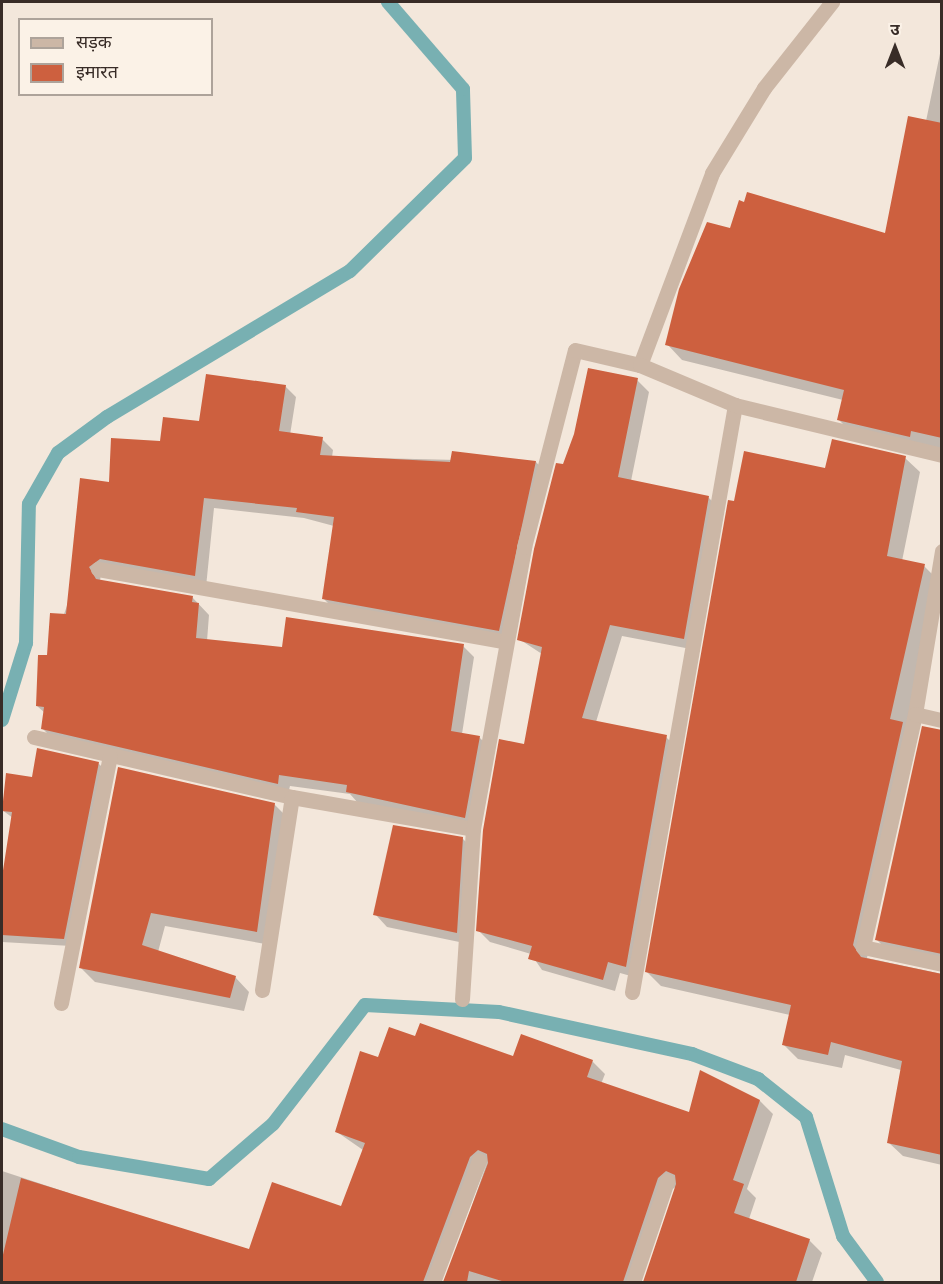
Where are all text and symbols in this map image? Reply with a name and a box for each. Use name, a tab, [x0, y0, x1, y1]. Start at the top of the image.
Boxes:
legend	[18, 18, 213, 96]
north arrow	[865, 18, 925, 78]
text: उ	[890, 20, 900, 39]
text: सड़क	[76, 31, 112, 53]
text: इमारत	[76, 61, 118, 83]

